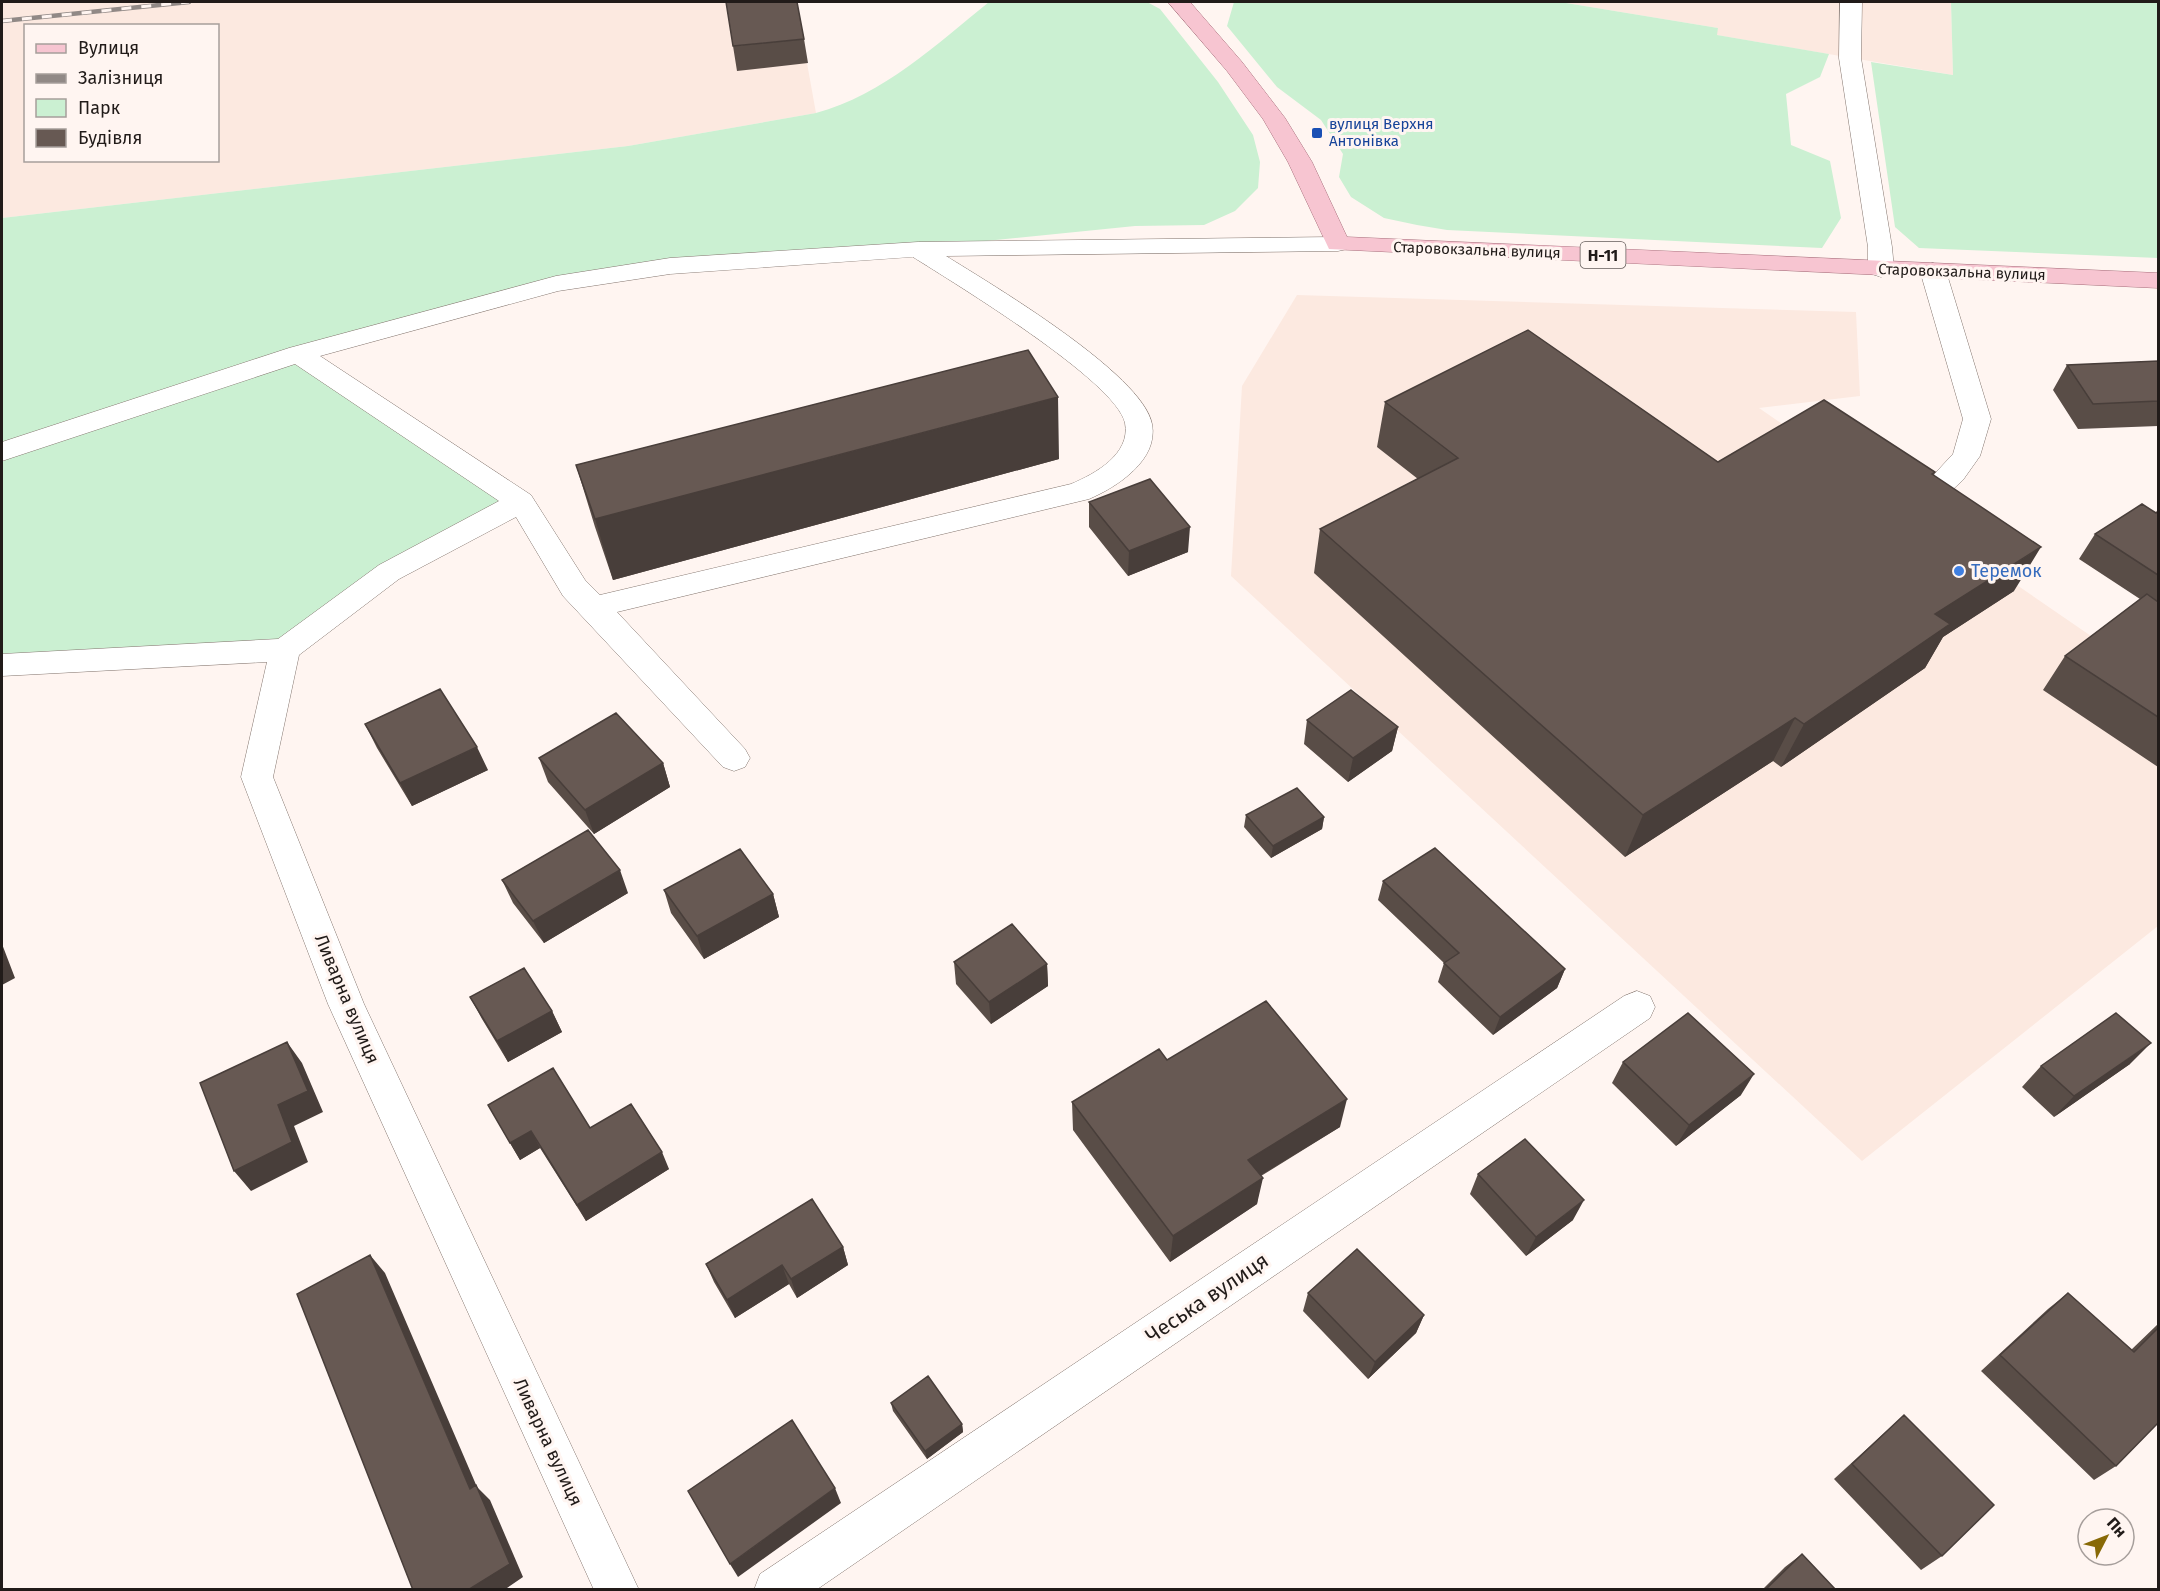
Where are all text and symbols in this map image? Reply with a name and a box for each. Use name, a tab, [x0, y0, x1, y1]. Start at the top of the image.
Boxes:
legend	[24, 24, 219, 162]
text: Вулиця	[78, 37, 139, 59]
text: Залізниця	[78, 67, 164, 89]
text: Парк	[78, 97, 121, 119]
place label: вулиця Верхня Антонівка	[1329, 115, 1434, 150]
marker: вулиця Верхня Антонівка	[1310, 126, 1324, 140]
text: Будівля	[78, 127, 142, 149]
street label: Старовокзальна вулиця	[1393, 238, 1561, 262]
road number: Н-11	[1580, 242, 1626, 268]
street label: Старовокзальна вулиця	[1878, 260, 2046, 284]
place label: Теремок	[1971, 560, 2042, 582]
marker: Теремок	[1952, 564, 1966, 578]
street label: Ливарна вулиця	[310, 931, 384, 1067]
street label: Чеська вулиця	[1140, 1247, 1274, 1349]
street label: Ливарна вулиця	[509, 1375, 587, 1509]
north arrow	[2076, 1507, 2136, 1567]
text: Пн	[2103, 1514, 2131, 1541]

